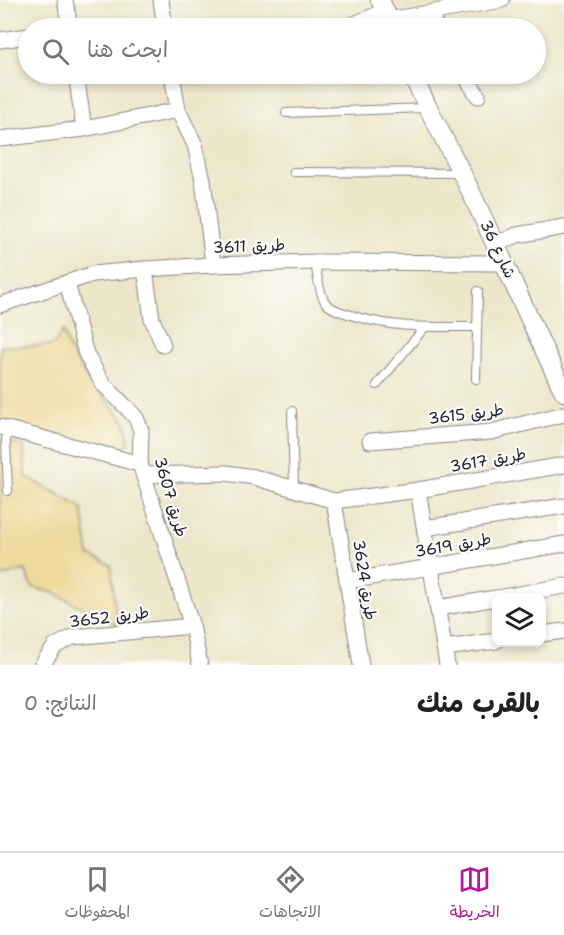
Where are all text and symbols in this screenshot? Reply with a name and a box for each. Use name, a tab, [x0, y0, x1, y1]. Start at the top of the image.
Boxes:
search box	[18, 18, 546, 84]
icon: search	[39, 35, 72, 68]
text: ابحث هنا	[87, 35, 168, 64]
street label: شارع 36	[474, 216, 521, 282]
street label: طريق 3611	[212, 234, 286, 258]
street label: طريق 3615	[427, 399, 505, 429]
street label: طريق 3617	[448, 443, 528, 477]
street label: طريق 3607	[150, 455, 192, 539]
street label: طريق 3619	[413, 528, 493, 562]
street label: طريق 3624	[348, 538, 382, 622]
map controls	[492, 593, 546, 647]
button: layers	[492, 593, 546, 647]
street label: طريق 3652	[68, 602, 150, 632]
text: بالقرب منك	[417, 685, 540, 720]
text: النتائج: 0	[24, 690, 97, 716]
tab: المحفوظات	[64, 863, 130, 926]
tab: الاتجاهات	[259, 863, 321, 926]
tab: الخريطة	[450, 863, 500, 926]

